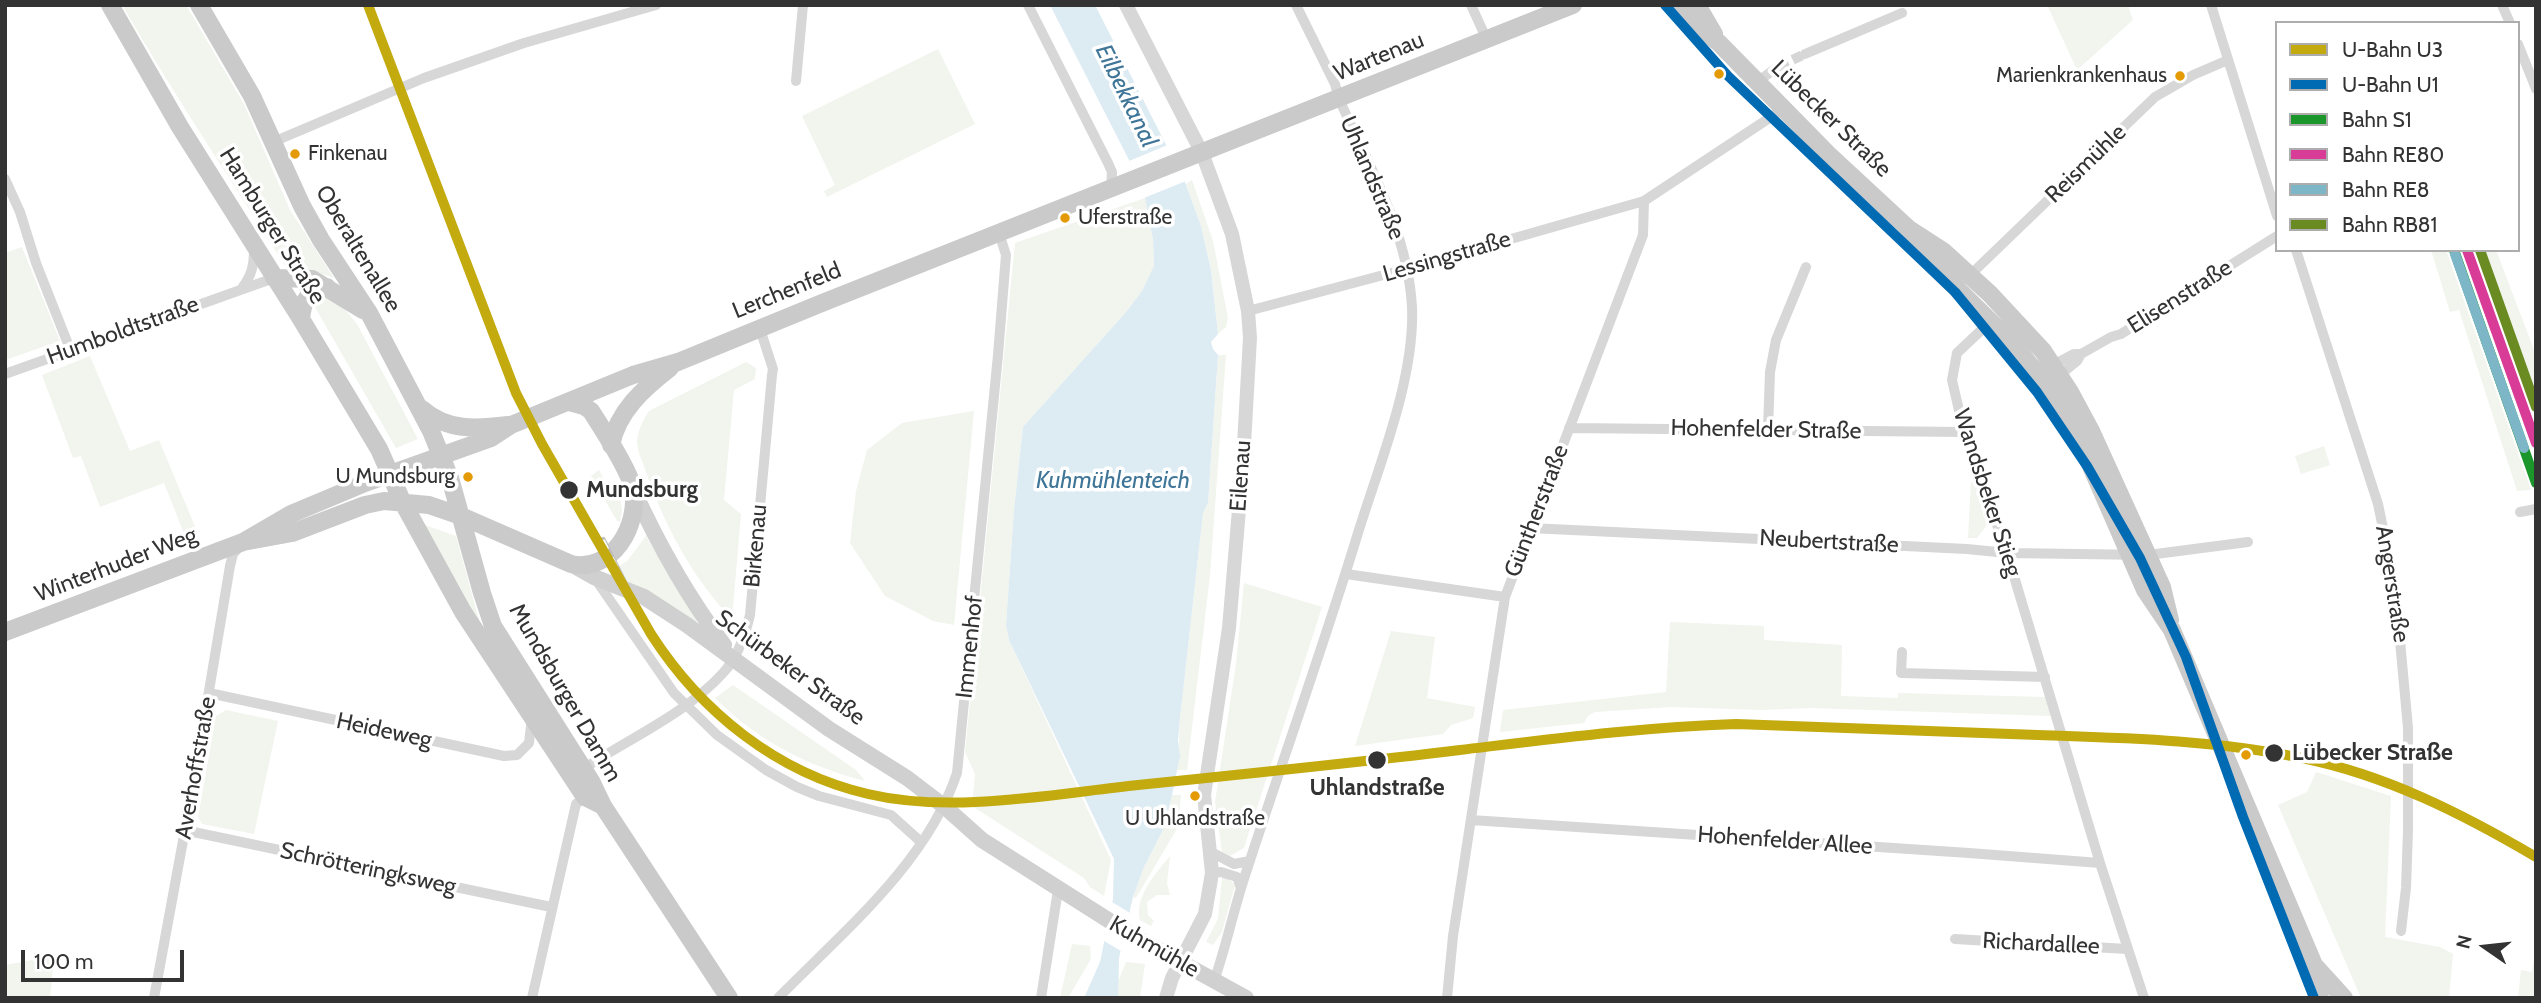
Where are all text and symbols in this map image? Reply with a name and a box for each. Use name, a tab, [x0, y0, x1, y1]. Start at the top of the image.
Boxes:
legend	[2275, 21, 2520, 252]
street label: Wartenau	[1330, 26, 1428, 88]
text: U-Bahn U3	[2342, 37, 2443, 62]
water label: Eilbekkanal	[1089, 40, 1163, 152]
street label: Lübecker Straße	[1765, 55, 1897, 183]
place label: Marienkrankenhaus	[1996, 63, 2167, 89]
unlabelled marker	[1712, 67, 1726, 81]
marker: Marienkrankenhaus	[2173, 69, 2187, 83]
text: U-Bahn U1	[2342, 72, 2439, 97]
text: Bahn S1	[2342, 107, 2412, 132]
street label: Uhlandstraße	[1334, 112, 1410, 244]
street label: Reismühle	[2040, 119, 2132, 209]
place label: Finkenau	[308, 141, 388, 167]
text: Bahn RE80	[2342, 142, 2444, 167]
street label: Hamburger Straße	[213, 143, 331, 309]
marker: Finkenau	[288, 147, 302, 161]
text: Bahn RE8	[2342, 177, 2430, 202]
street label: Oberaltenallee	[309, 181, 407, 317]
place label: Uferstraße	[1078, 205, 1172, 231]
marker: Uferstraße	[1058, 211, 1072, 225]
text: Bahn RB81	[2342, 212, 2437, 237]
street label: Lessingstraße	[1380, 226, 1514, 288]
street label: Elisenstraße	[2123, 254, 2237, 340]
street label: Lerchenfeld	[729, 257, 845, 325]
street label: Humboldtstraße	[43, 291, 203, 371]
street label: Wandsbeker Stieg	[1947, 406, 2027, 580]
street label: Hohenfelder Straße	[1670, 415, 1862, 445]
street label: Eilenau	[1225, 440, 1257, 512]
street label: Güntherstraße	[1499, 441, 1575, 581]
place label: U Mundsburg	[336, 464, 455, 490]
water label: Kuhmühlenteich	[1036, 467, 1190, 495]
marker: U Mundsburg	[461, 470, 475, 484]
place label: Mundsburg	[586, 476, 698, 504]
marker: Mundsburg	[558, 479, 580, 501]
street label: Birkenau	[739, 503, 773, 589]
street label: Winterhuder Weg	[31, 521, 201, 609]
street label: Angerstraße	[2369, 524, 2415, 644]
street label: Neubertstraße	[1759, 525, 1899, 559]
street label: Immenhof	[951, 594, 989, 700]
street label: Mundsburger Damm	[503, 599, 627, 787]
street label: Schürbeker Straße	[710, 604, 870, 732]
street label: Averhoffstraße	[170, 695, 222, 841]
street label: Heideweg	[334, 707, 434, 755]
place label: Lübecker Straße	[2292, 739, 2453, 767]
marker: Lübecker Straße	[2263, 742, 2285, 764]
unlabelled marker	[2239, 748, 2253, 762]
marker: Uhlandstraße	[1366, 749, 1388, 771]
place label: Uhlandstraße	[1310, 774, 1444, 802]
marker: U Uhlandstraße	[1188, 789, 1202, 803]
place label: U Uhlandstraße	[1125, 806, 1265, 832]
street label: Hohenfelder Allee	[1697, 821, 1873, 861]
street label: Schrötteringksweg	[278, 837, 458, 901]
street label: Kuhmühle	[1104, 910, 1204, 984]
north arrow	[2450, 912, 2520, 982]
street label: Richardallee	[1982, 927, 2100, 961]
text: N	[2451, 932, 2477, 951]
scale bar	[24, 936, 187, 980]
text: 100 m	[34, 949, 93, 974]

